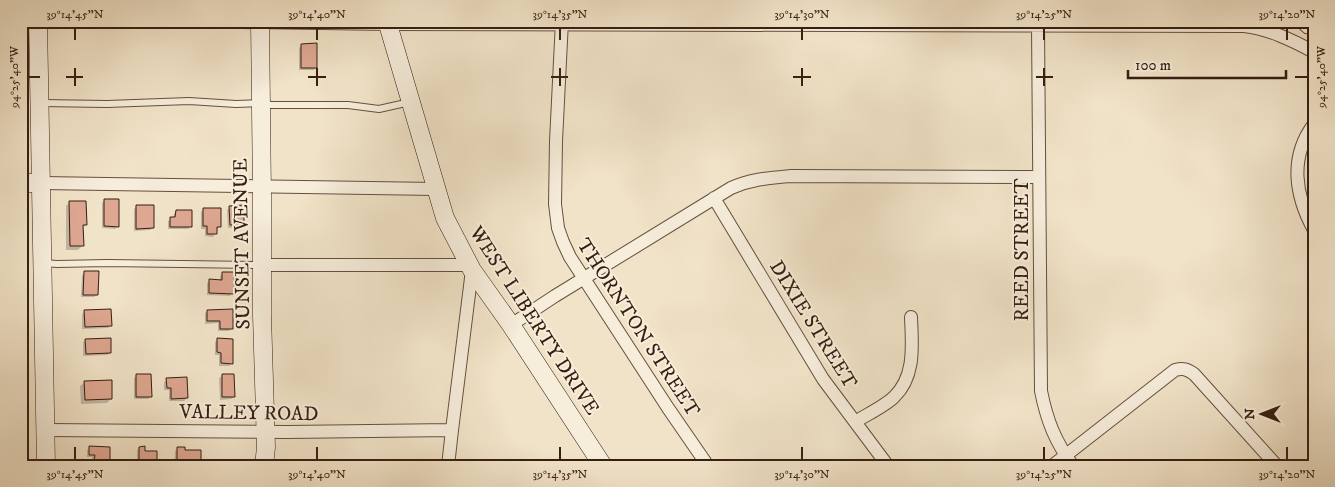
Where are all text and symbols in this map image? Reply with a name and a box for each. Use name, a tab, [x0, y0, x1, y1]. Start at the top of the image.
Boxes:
text: 39°14'45"N	[46, 7, 104, 22]
text: 39°14'40"N	[288, 7, 346, 22]
text: 39°14'35"N	[533, 7, 588, 22]
text: 39°14'30"N	[774, 7, 830, 22]
text: 39°14'25"N	[1016, 7, 1072, 22]
text: 39°14'20"N	[1259, 7, 1316, 22]
text: 94°25'40"W	[7, 45, 22, 109]
text: 94°25'40"W	[1314, 45, 1329, 109]
scale bar	[1128, 48, 1285, 80]
text: 100 m	[1135, 56, 1171, 75]
street label: SUNSET AVENUE	[229, 158, 256, 330]
street label: REED STREET	[1010, 178, 1035, 322]
street label: WEST LIBERTY DRIVE	[463, 221, 604, 420]
street label: THORNTON STREET	[571, 234, 705, 422]
street label: DIXIE STREET	[763, 256, 862, 394]
north arrow	[1238, 390, 1288, 440]
street label: VALLEY ROAD	[178, 400, 319, 427]
text: N	[1241, 408, 1259, 420]
text: 39°14'45"N	[46, 467, 104, 482]
text: 39°14'40"N	[288, 467, 346, 482]
text: 39°14'35"N	[533, 467, 588, 482]
text: 39°14'30"N	[774, 467, 830, 482]
text: 39°14'25"N	[1016, 467, 1072, 482]
text: 39°14'20"N	[1259, 467, 1316, 482]

